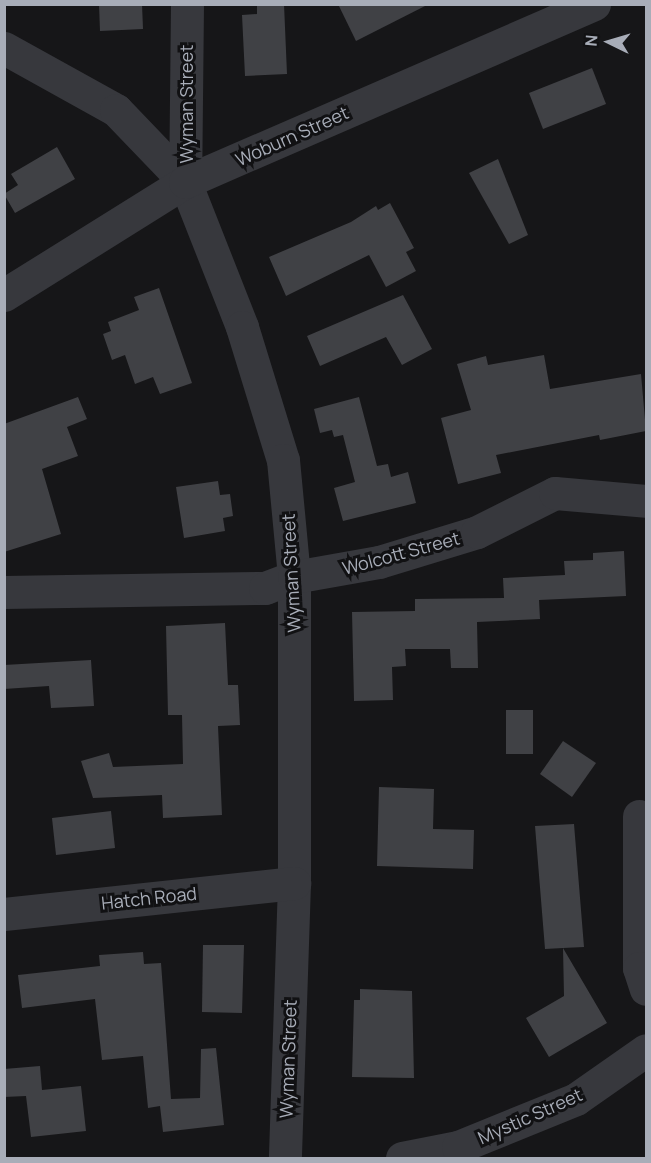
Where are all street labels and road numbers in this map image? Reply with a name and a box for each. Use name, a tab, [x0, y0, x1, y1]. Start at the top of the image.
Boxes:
street label: Wyman Street	[175, 45, 197, 163]
street label: Woburn Street	[232, 101, 352, 171]
street label: Wyman Street	[277, 513, 305, 633]
street label: Wolcott Street	[340, 527, 462, 579]
street label: Hatch Road	[100, 882, 198, 914]
street label: Wyman Street	[275, 999, 301, 1119]
street label: Mystic Street	[474, 1083, 586, 1149]

